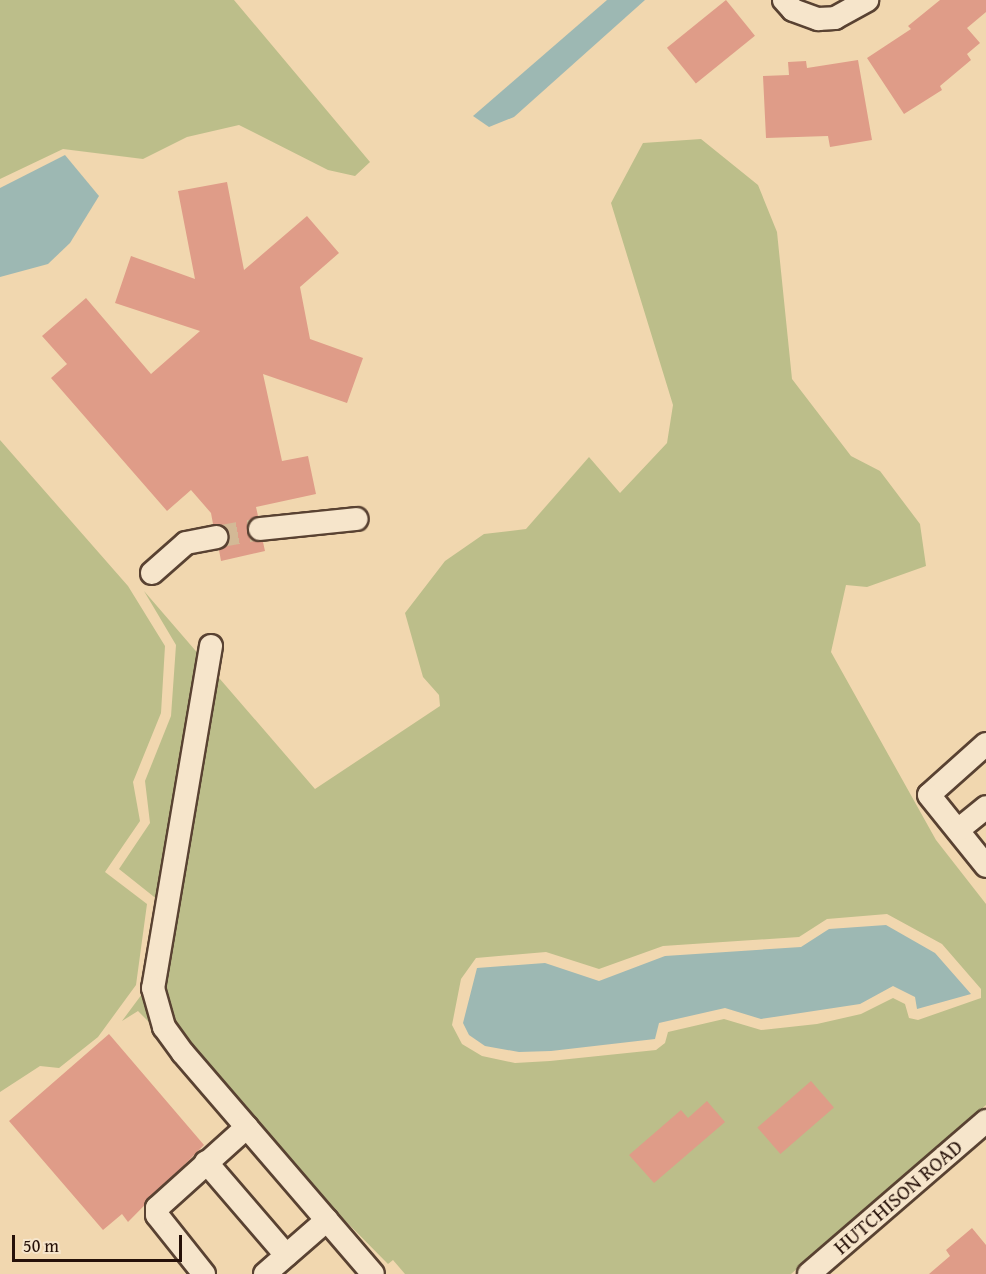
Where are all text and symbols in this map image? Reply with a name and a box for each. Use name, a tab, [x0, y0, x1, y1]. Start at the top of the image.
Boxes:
street label: HUTCHISON ROAD	[828, 1134, 968, 1260]
scale bar	[15, 1223, 184, 1261]
text: 50 m	[23, 1232, 59, 1259]

